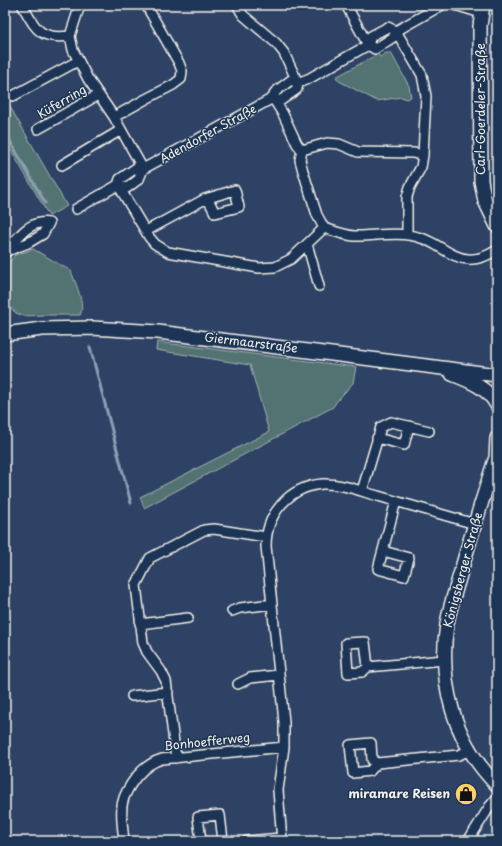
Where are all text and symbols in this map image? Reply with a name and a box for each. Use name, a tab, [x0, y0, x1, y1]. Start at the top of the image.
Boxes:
street label: Carl-Goerdeler-Straße	[471, 43, 489, 175]
street label: Küferring	[34, 80, 89, 122]
street label: Adendorfer Straße	[156, 99, 259, 167]
street label: Giermaarstraße	[203, 327, 299, 357]
street label: Königsberger Straße	[438, 510, 486, 629]
street label: Bonhoefferweg	[163, 728, 251, 754]
shop icon: miramare Reisen	[453, 781, 479, 807]
place label: miramare Reisen	[349, 784, 450, 802]

